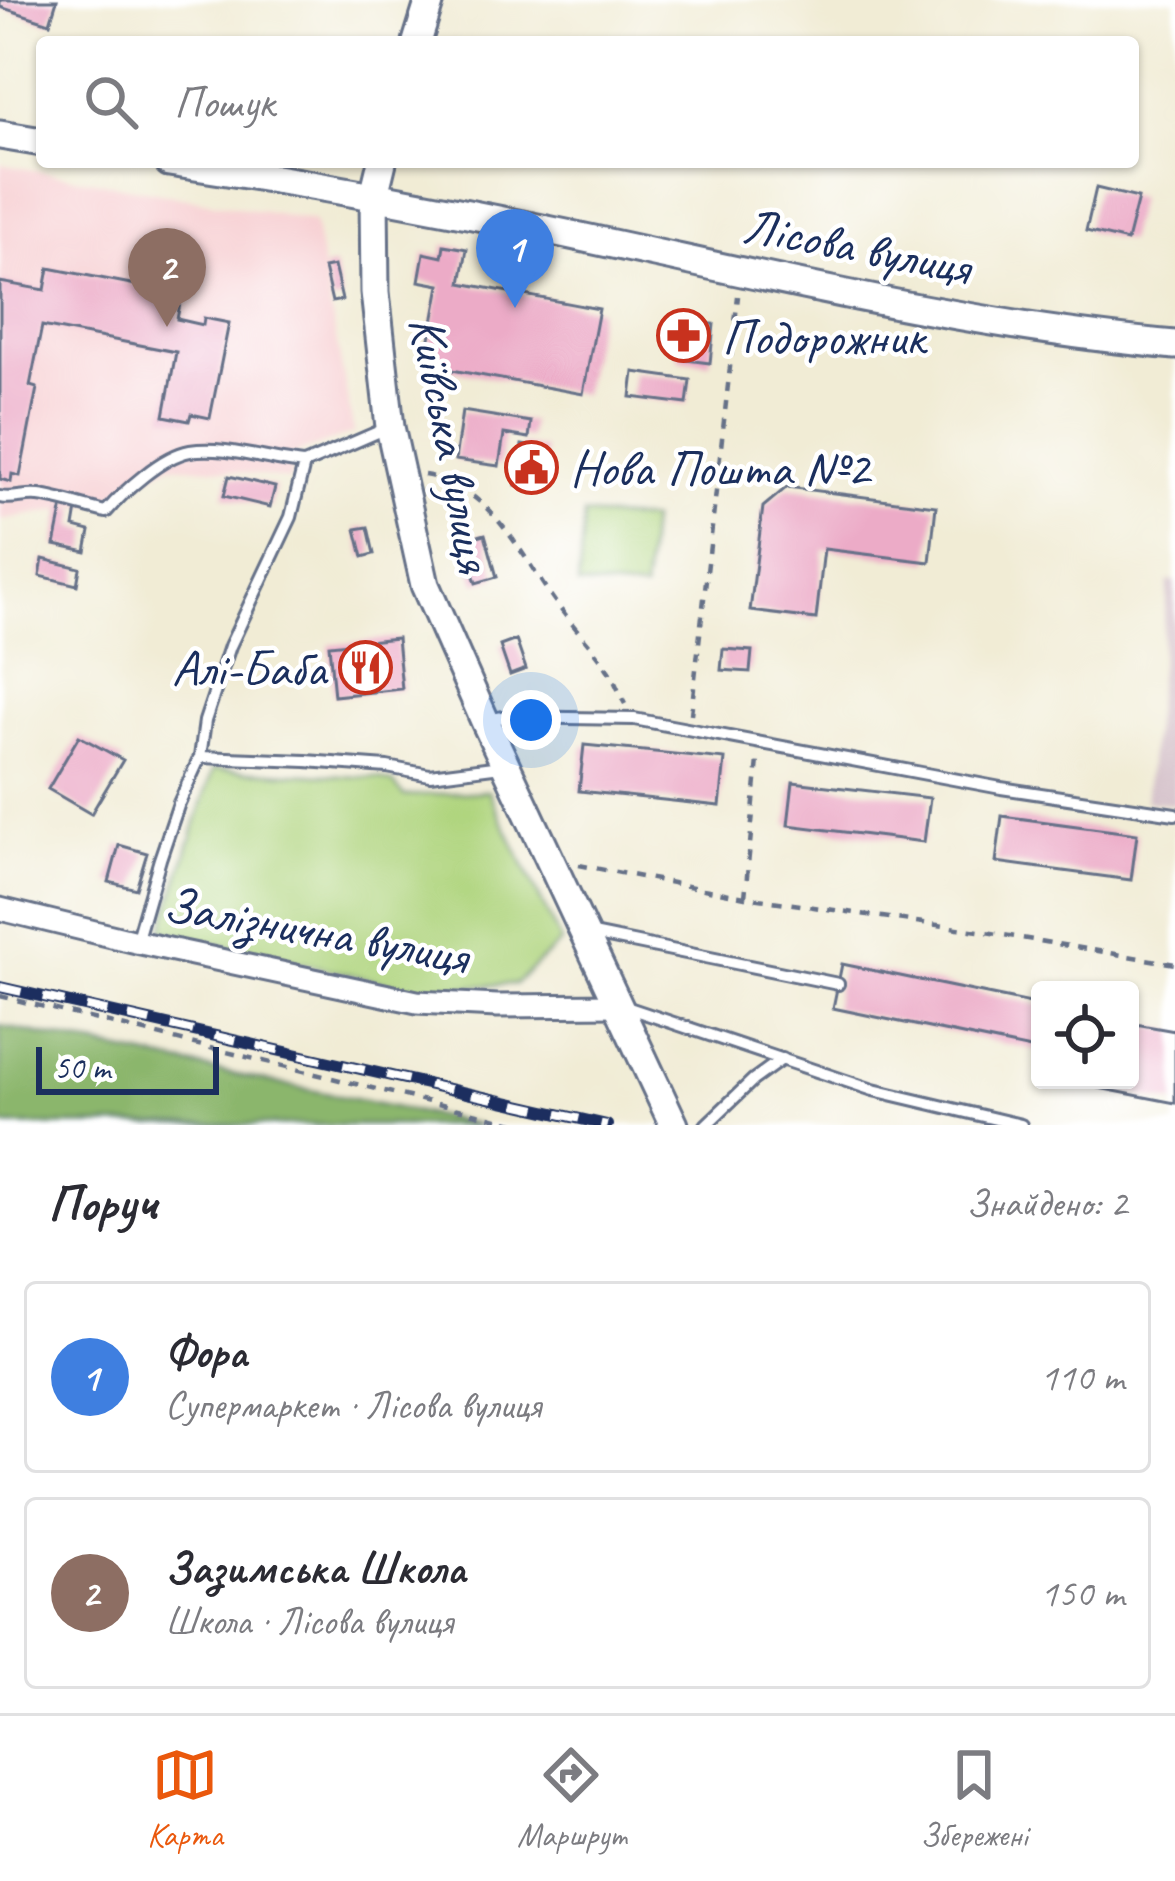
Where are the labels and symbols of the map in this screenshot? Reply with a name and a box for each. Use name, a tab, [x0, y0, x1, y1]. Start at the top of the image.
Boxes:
street label: Лісова вулиця	[738, 193, 978, 300]
pin: 1	[476, 209, 554, 308]
pin: 2	[128, 228, 206, 327]
place label: Подорожник	[722, 305, 928, 369]
pharmacy icon: Подорожник	[655, 308, 711, 364]
street label: Київська вулиця	[395, 311, 507, 579]
place label: Нова Пошта №2	[570, 436, 873, 500]
public building icon: Нова Пошта №2	[503, 439, 559, 495]
place label: Алі-Баба	[172, 636, 330, 700]
restaurant icon: Алі-Баба	[337, 639, 393, 695]
your location	[501, 690, 561, 750]
street label: Залізнична вулиця	[159, 872, 476, 989]
scale bar	[36, 1041, 219, 1094]

